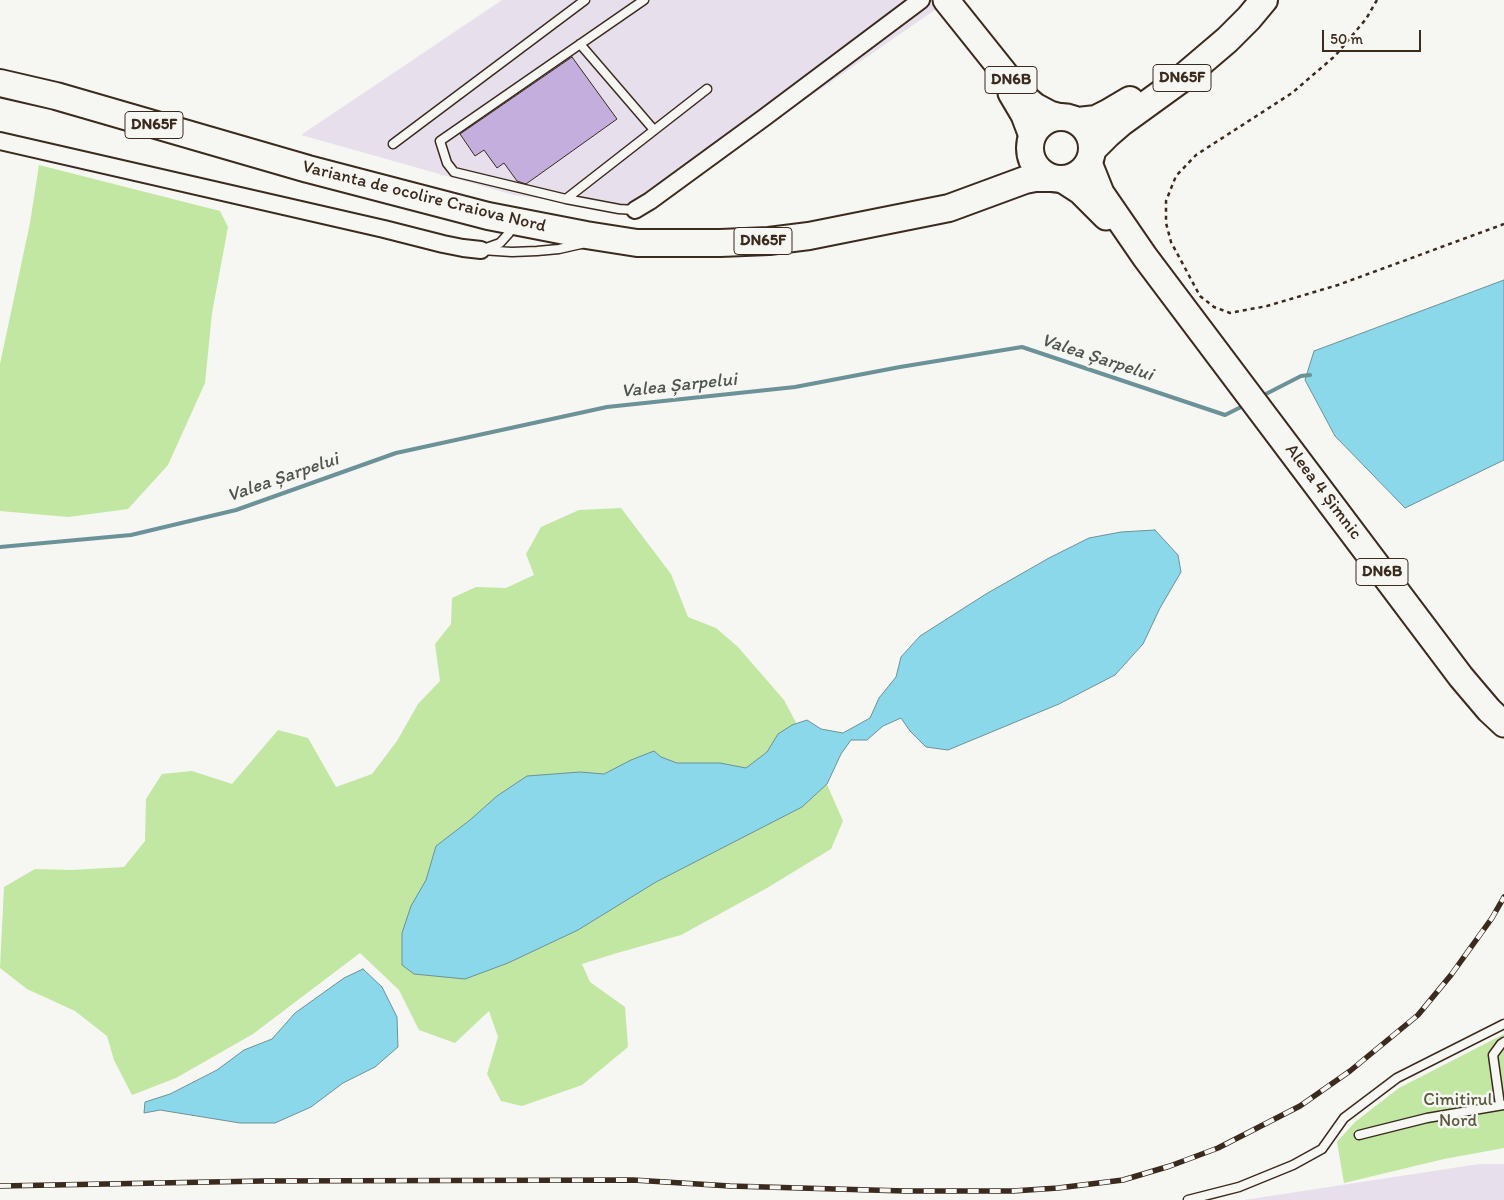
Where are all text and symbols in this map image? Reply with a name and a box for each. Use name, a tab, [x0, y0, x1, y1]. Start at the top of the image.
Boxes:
scale bar	[1324, 20, 1423, 52]
text: 50 m	[1330, 30, 1363, 48]
road number: DN65F	[1153, 64, 1211, 92]
road number: DN6B	[985, 66, 1037, 94]
road number: DN65F	[125, 112, 183, 138]
street label: Varianta de ocolire Craiova Nord	[300, 156, 548, 238]
road number: DN65F	[734, 228, 792, 255]
water label: Valea Șarpelui	[1038, 329, 1156, 387]
water label: Valea Șarpelui	[620, 369, 738, 403]
street label: Aleea 4 Șimnic	[1280, 440, 1366, 544]
water label: Valea Șarpelui	[224, 448, 342, 508]
road number: DN6B	[1356, 558, 1408, 586]
park label: Cimitirul Nord	[1423, 1089, 1493, 1132]

